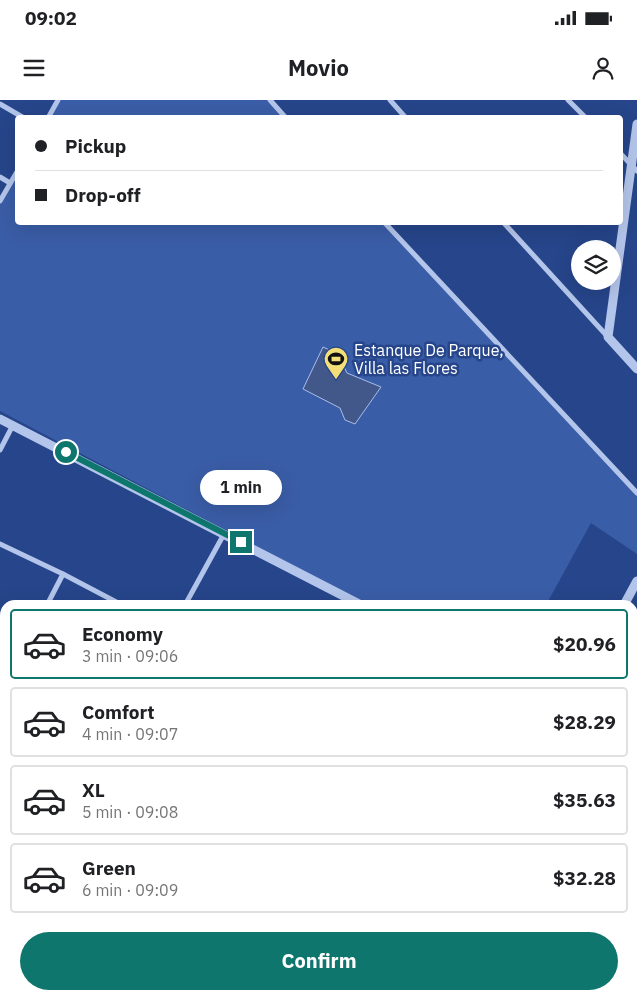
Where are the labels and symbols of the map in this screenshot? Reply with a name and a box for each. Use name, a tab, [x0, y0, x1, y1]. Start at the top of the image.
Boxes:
place label: Estanque De Parque, Villa las Flores	[354, 340, 504, 378]
sports icon: Estanque De Parque, Villa las Flores	[323, 346, 349, 380]
route start	[55, 441, 77, 463]
callout: 1 min	[200, 470, 282, 504]
route end	[230, 531, 252, 553]

